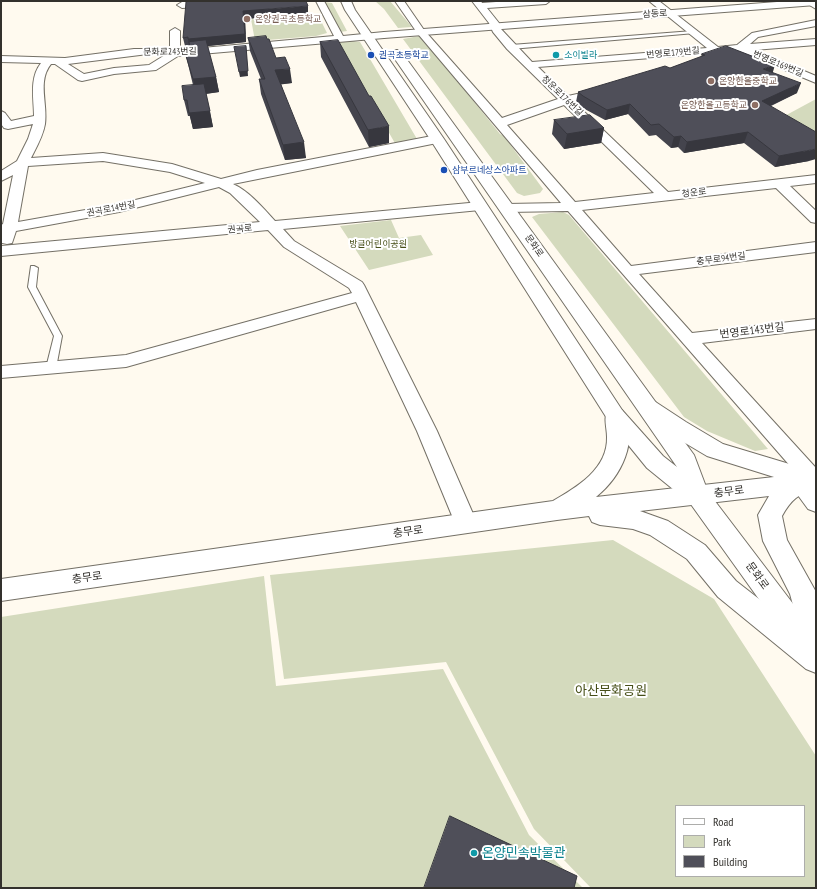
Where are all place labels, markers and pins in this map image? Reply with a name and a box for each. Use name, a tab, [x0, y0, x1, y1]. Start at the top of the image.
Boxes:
marker: 온양권곡초등학교	[242, 14, 252, 24]
place label: 온양권곡초등학교	[255, 14, 321, 24]
marker: 권곡초등학교	[366, 50, 376, 60]
place label: 권곡초등학교	[379, 50, 429, 60]
marker: 소이빌라	[551, 50, 561, 60]
place label: 소이빌라	[564, 50, 597, 60]
marker: 온양한올중학교	[706, 76, 716, 86]
place label: 온양한올중학교	[719, 76, 777, 86]
place label: 온양한올고등학교	[681, 100, 747, 110]
marker: 온양한올고등학교	[750, 100, 760, 110]
marker: 삼부르네상스아파트	[439, 165, 449, 175]
place label: 삼부르네상스아파트	[452, 165, 527, 175]
place label: 온양민속박물관	[482, 845, 566, 861]
marker: 온양민속박물관	[469, 848, 479, 858]

